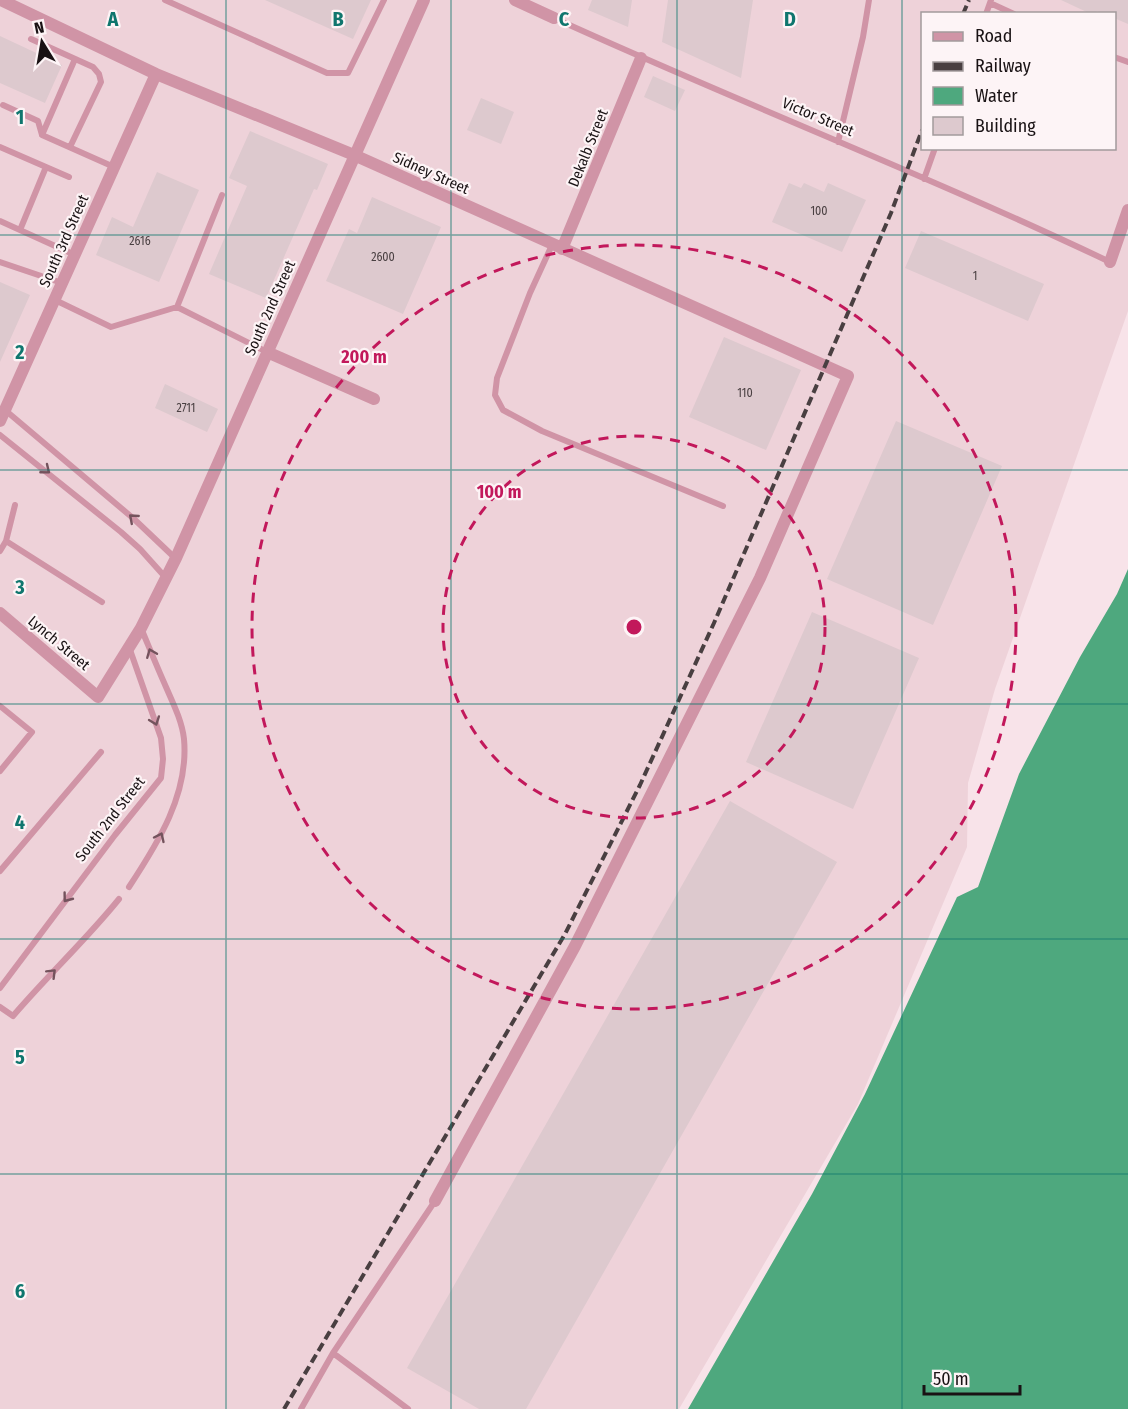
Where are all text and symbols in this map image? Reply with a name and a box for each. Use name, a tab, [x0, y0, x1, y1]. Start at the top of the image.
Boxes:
text: A	[107, 7, 120, 31]
text: B	[332, 7, 344, 31]
text: C	[559, 7, 570, 31]
text: D	[784, 7, 796, 31]
north arrow	[12, 12, 72, 72]
legend	[921, 12, 1116, 150]
text: N	[33, 18, 46, 38]
text: Road	[975, 25, 1012, 47]
text: Railway	[975, 55, 1031, 77]
text: Water	[975, 85, 1018, 107]
street label: Victor Street	[779, 94, 857, 140]
text: 1	[16, 105, 24, 129]
street label: Dekalb Street	[564, 106, 612, 190]
text: Building	[975, 115, 1036, 137]
street label: Sidney Street	[390, 148, 472, 198]
street label: South 3rd Street	[36, 192, 93, 290]
house number: 100	[810, 204, 828, 218]
house number: 2616	[129, 234, 151, 248]
house number: 2600	[371, 250, 395, 264]
street label: South 2nd Street	[241, 257, 299, 358]
house number: 1	[973, 269, 977, 283]
text: 2	[14, 340, 25, 364]
text: 200 m	[340, 346, 387, 368]
house number: 110	[737, 386, 753, 400]
house number: 2711	[176, 401, 196, 415]
one-way arrow	[39, 463, 50, 474]
text: 100 m	[477, 481, 521, 503]
one-way arrow	[129, 514, 140, 525]
text: 3	[14, 575, 25, 599]
street label: Lynch Street	[24, 612, 94, 674]
centre of rings	[624, 617, 644, 637]
one-way arrow	[146, 648, 159, 658]
one-way arrow	[148, 715, 161, 726]
street label: South 2nd Street	[71, 773, 149, 865]
text: 4	[15, 810, 25, 834]
one-way arrow	[152, 833, 164, 844]
one-way arrow	[63, 891, 74, 902]
one-way arrow	[44, 969, 55, 980]
text: 5	[15, 1045, 25, 1069]
text: 6	[15, 1279, 25, 1303]
scale bar	[924, 1358, 1020, 1396]
text: 50 m	[933, 1368, 969, 1390]

